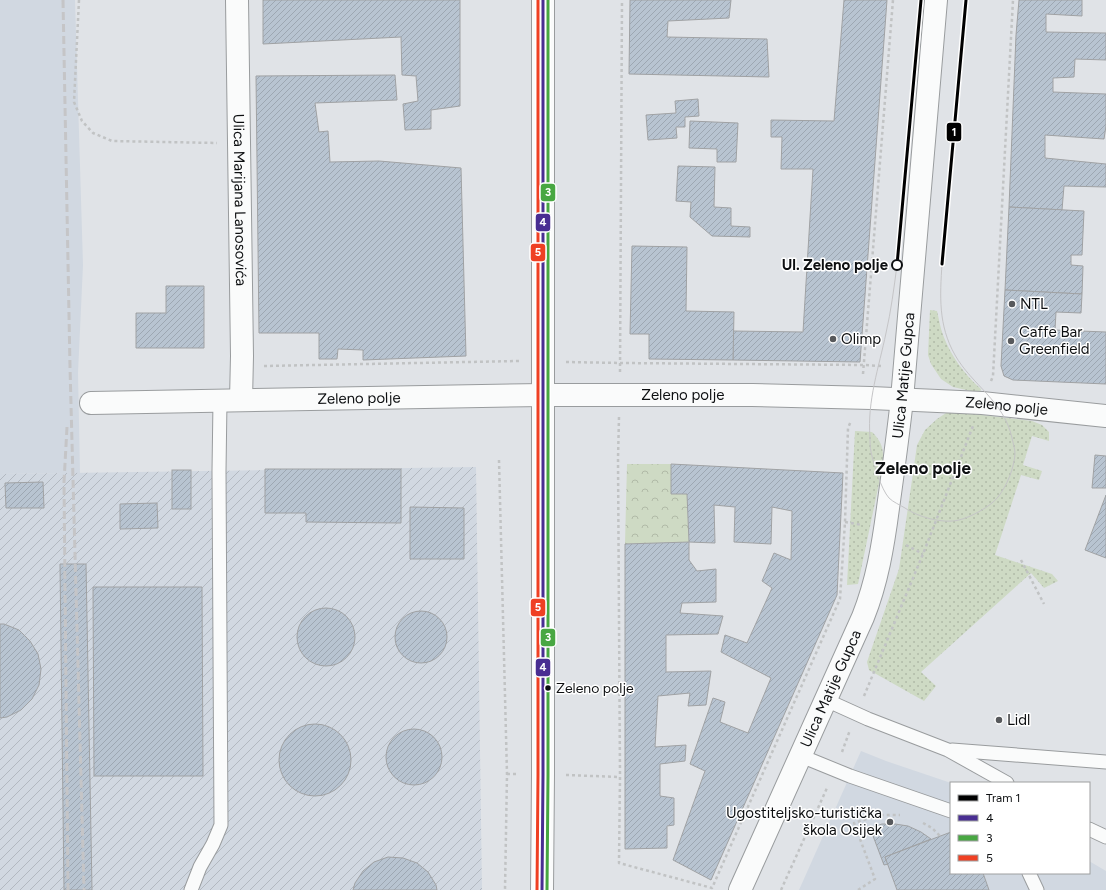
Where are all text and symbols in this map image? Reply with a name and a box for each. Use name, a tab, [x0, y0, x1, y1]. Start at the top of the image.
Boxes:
street label: Ulica Marijana Lanosovića	[230, 114, 250, 286]
line badge: 1	[946, 122, 962, 142]
text: 1	[952, 126, 956, 139]
line badge: 3	[540, 183, 556, 202]
text: 3	[545, 186, 551, 199]
line badge: 4	[535, 213, 551, 232]
text: 4	[540, 216, 547, 229]
line badge: 5	[530, 243, 546, 262]
text: 5	[535, 246, 541, 259]
place label: Ul. Zeleno polje	[782, 256, 889, 274]
marker: Ul. Zeleno polje	[891, 259, 903, 271]
place label: NTL	[1020, 295, 1048, 313]
marker: NTL	[1007, 299, 1017, 309]
street label: Ulica Matije Gupca	[888, 312, 918, 440]
place label: Caffe Bar Greenfield	[1019, 323, 1090, 358]
place label: Olimp	[841, 330, 881, 348]
marker: Olimp	[828, 334, 838, 344]
marker: Caffe Bar Greenfield	[1006, 336, 1016, 346]
street label: Zeleno polje	[641, 386, 725, 404]
street label: Zeleno polje	[317, 389, 401, 408]
street label: Zeleno polje	[965, 393, 1049, 419]
district label: Zeleno polje	[875, 458, 972, 478]
line badge: 5	[530, 598, 546, 617]
text: 5	[535, 601, 541, 614]
street label: Ulica Matije Gupca	[797, 627, 865, 750]
line badge: 3	[540, 628, 556, 647]
text: 3	[545, 631, 551, 644]
line badge: 4	[535, 658, 551, 677]
text: 4	[540, 661, 547, 674]
place label: Zeleno polje	[556, 680, 634, 697]
marker: Zeleno polje	[543, 683, 553, 693]
place label: Lidl	[1007, 711, 1030, 729]
marker: Lidl	[994, 715, 1004, 725]
legend	[950, 782, 1090, 874]
text: Tram 1	[986, 791, 1020, 805]
place label: Ugostiteljsko-turistička škola Osijek	[726, 804, 883, 839]
text: 4	[986, 811, 994, 825]
marker: Ugostiteljsko-turistička škola Osijek	[885, 817, 895, 827]
text: 3	[986, 831, 993, 845]
text: 5	[986, 851, 993, 865]

